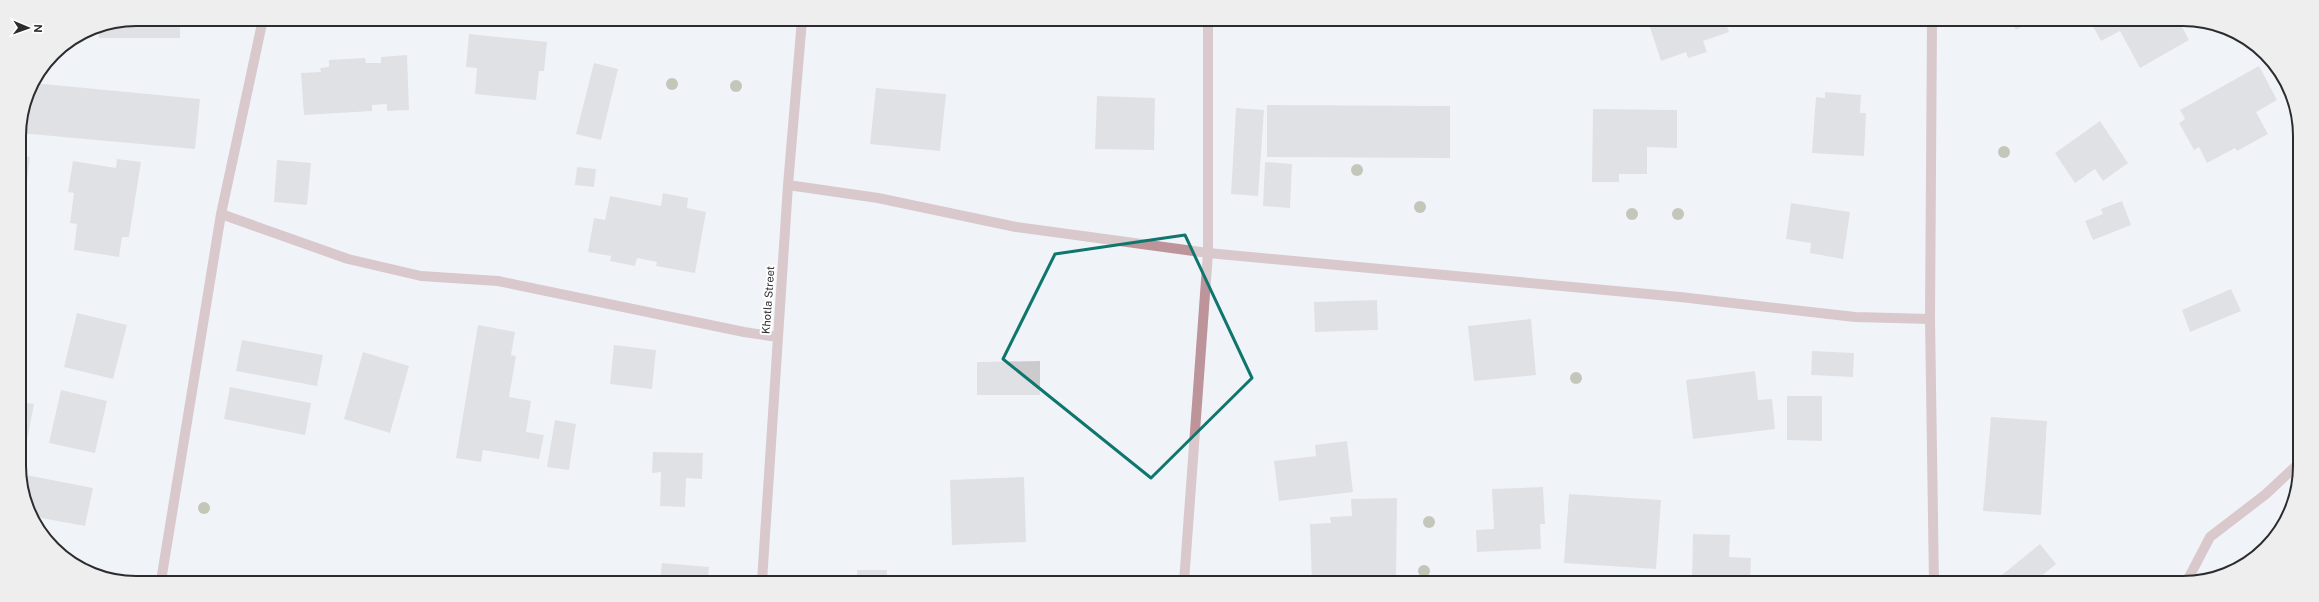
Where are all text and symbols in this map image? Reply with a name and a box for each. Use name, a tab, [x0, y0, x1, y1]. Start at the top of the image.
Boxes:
north arrow	[8, 8, 48, 48]
text: N	[32, 24, 44, 33]
street label: Khotla Street	[760, 266, 776, 334]

